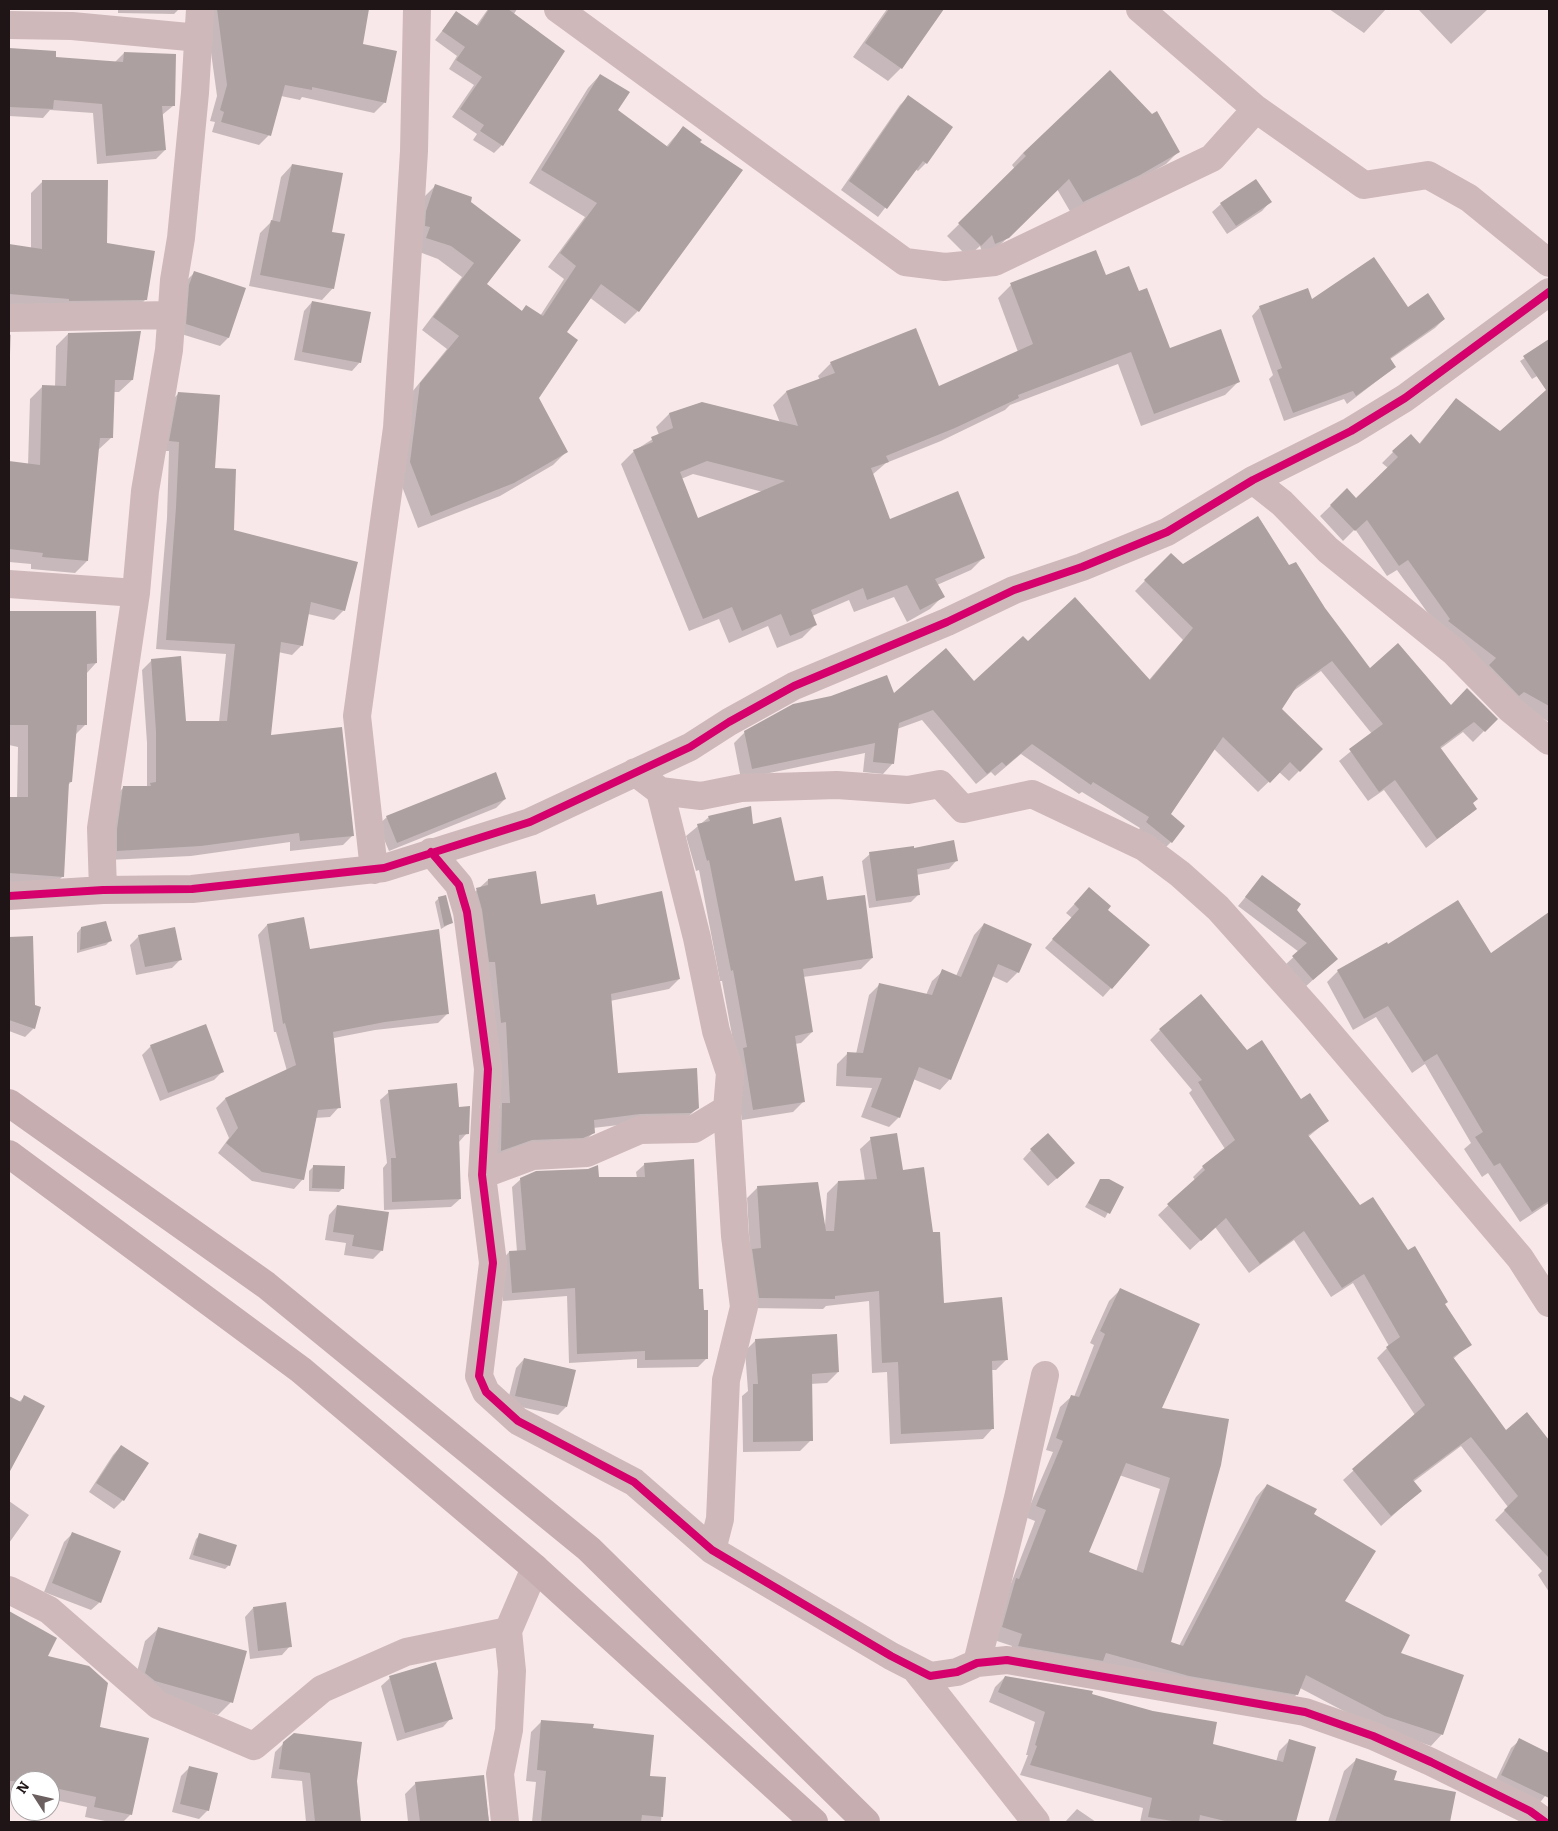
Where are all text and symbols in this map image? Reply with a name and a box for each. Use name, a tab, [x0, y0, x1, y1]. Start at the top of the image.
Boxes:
north arrow	[10, 1771, 60, 1821]
text: N	[13, 1778, 33, 1797]

